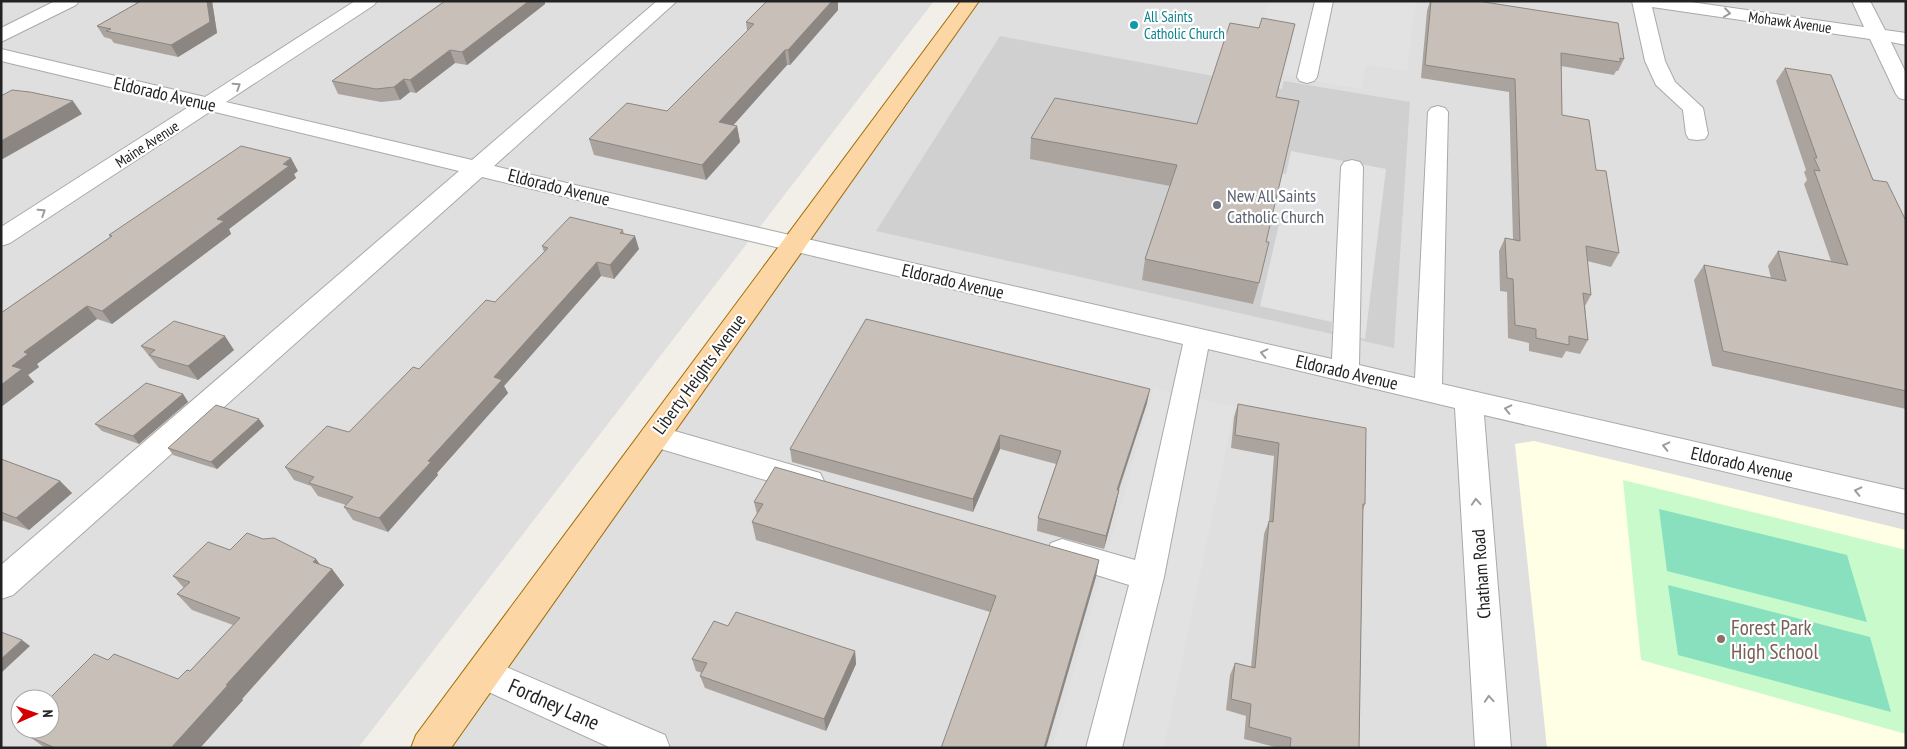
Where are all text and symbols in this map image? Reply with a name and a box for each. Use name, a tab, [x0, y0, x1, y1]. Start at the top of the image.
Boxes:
place label: All Saints Catholic Church	[1144, 7, 1225, 43]
one-way arrow	[1724, 7, 1732, 18]
street label: Mohawk Avenue	[1747, 7, 1833, 37]
marker: All Saints Catholic Church	[1128, 19, 1140, 31]
street label: Eldorado Avenue	[112, 71, 218, 117]
one-way arrow	[232, 82, 241, 92]
street label: Maine Avenue	[112, 116, 182, 172]
street label: Eldorado Avenue	[506, 163, 612, 211]
place label: New All Saints Catholic Church	[1227, 184, 1324, 228]
marker: New All Saints Catholic Church	[1211, 199, 1223, 211]
one-way arrow	[37, 209, 46, 218]
street label: Eldorado Avenue	[900, 258, 1006, 304]
street label: Liberty Heights Avenue	[648, 309, 750, 439]
one-way arrow	[1260, 348, 1268, 359]
street label: Eldorado Avenue	[1294, 349, 1400, 395]
one-way arrow	[1503, 404, 1512, 415]
one-way arrow	[1661, 441, 1670, 452]
street label: Eldorado Avenue	[1689, 441, 1795, 487]
one-way arrow	[1854, 486, 1863, 497]
one-way arrow	[1471, 498, 1482, 506]
street label: Chatham Road	[1466, 528, 1496, 620]
place label: Forest Park High School	[1731, 614, 1818, 665]
marker: Forest Park High School	[1715, 633, 1727, 645]
street label: Fordney Lane	[504, 672, 604, 736]
north arrow	[10, 689, 60, 739]
one-way arrow	[1484, 695, 1495, 703]
text: N	[39, 709, 57, 718]

